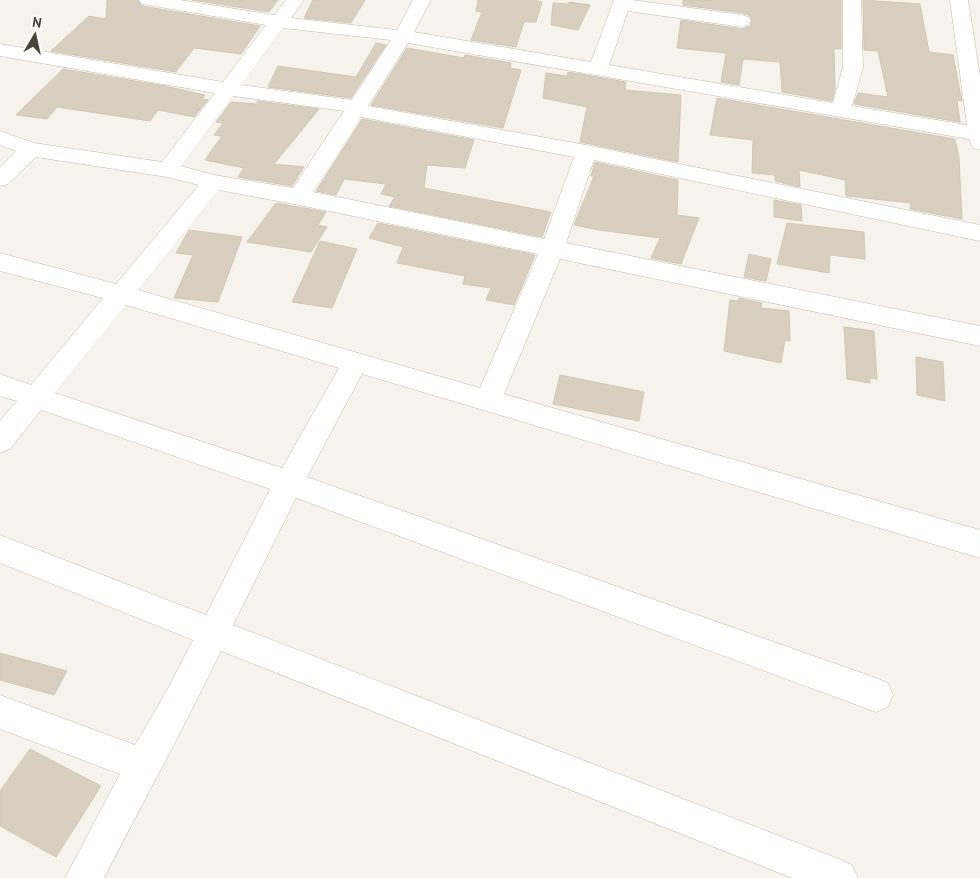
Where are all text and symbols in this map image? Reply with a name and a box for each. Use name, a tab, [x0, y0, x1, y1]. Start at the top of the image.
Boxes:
north arrow	[10, 10, 60, 60]
text: N	[31, 13, 43, 32]

